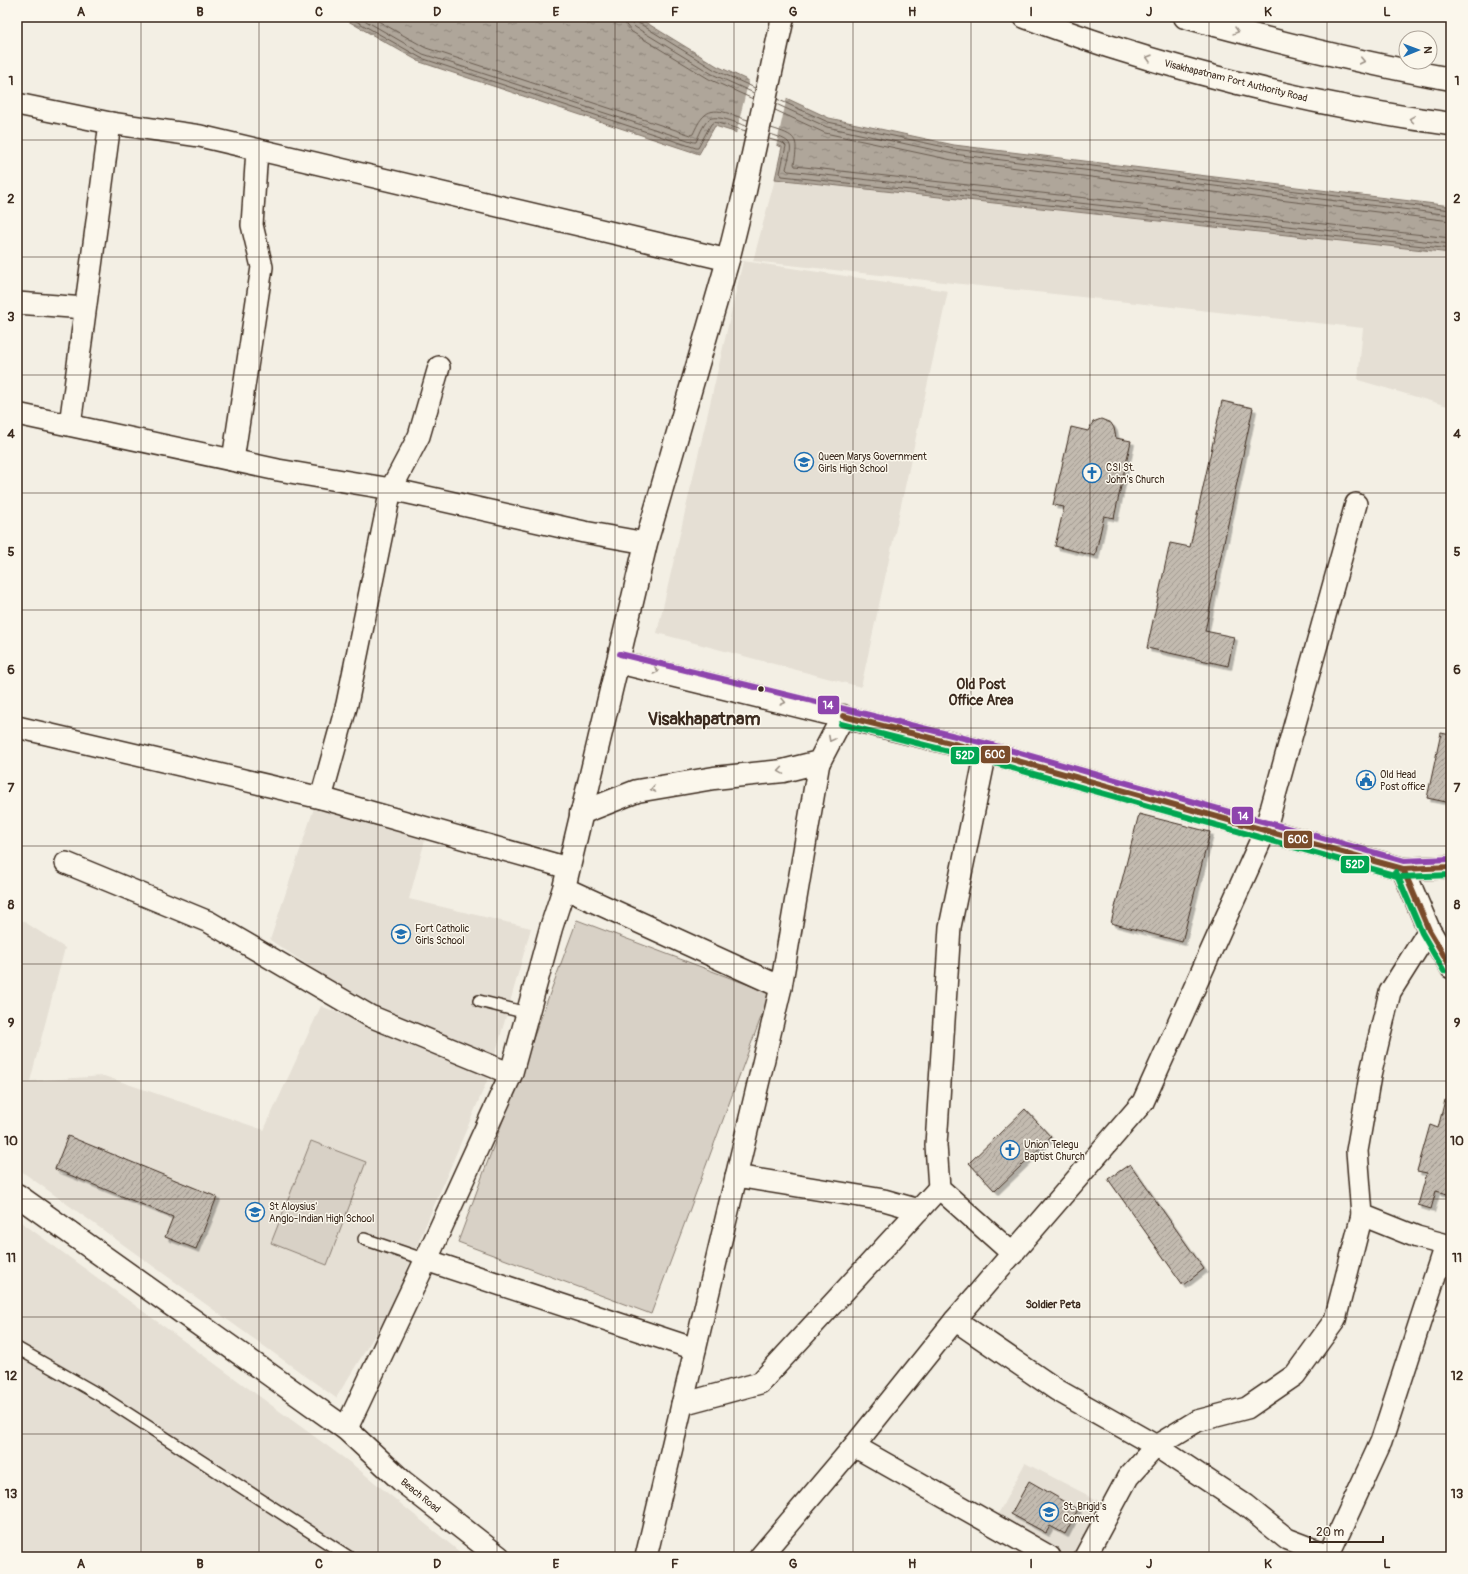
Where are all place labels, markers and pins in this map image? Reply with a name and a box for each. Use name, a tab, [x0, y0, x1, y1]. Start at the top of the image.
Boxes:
school or university icon: Queen Marys Government Girls High School	[793, 451, 815, 473]
place label: Queen Marys Government Girls High School	[818, 451, 928, 475]
church icon: CSI St. John's Church	[1081, 462, 1103, 484]
place label: CSI St. John's Church	[1106, 462, 1165, 486]
unlabelled marker	[756, 684, 766, 694]
public building icon: Old Head Post office	[1355, 769, 1377, 791]
place label: Old Head Post office	[1380, 769, 1425, 793]
school or university icon: Fort Catholic Girls School	[390, 923, 412, 945]
place label: Fort Catholic Girls School	[415, 923, 470, 947]
church icon: Union Telegu Baptist Church	[999, 1139, 1021, 1161]
place label: Union Telegu Baptist Church	[1024, 1139, 1085, 1163]
school or university icon: St Aloysius' Anglo-Indian High School	[244, 1201, 266, 1223]
place label: St Aloysius' Anglo-Indian High School	[269, 1201, 374, 1225]
school or university icon: St. Brigid's Convent	[1038, 1501, 1060, 1523]
place label: St. Brigid's Convent	[1063, 1501, 1107, 1525]

